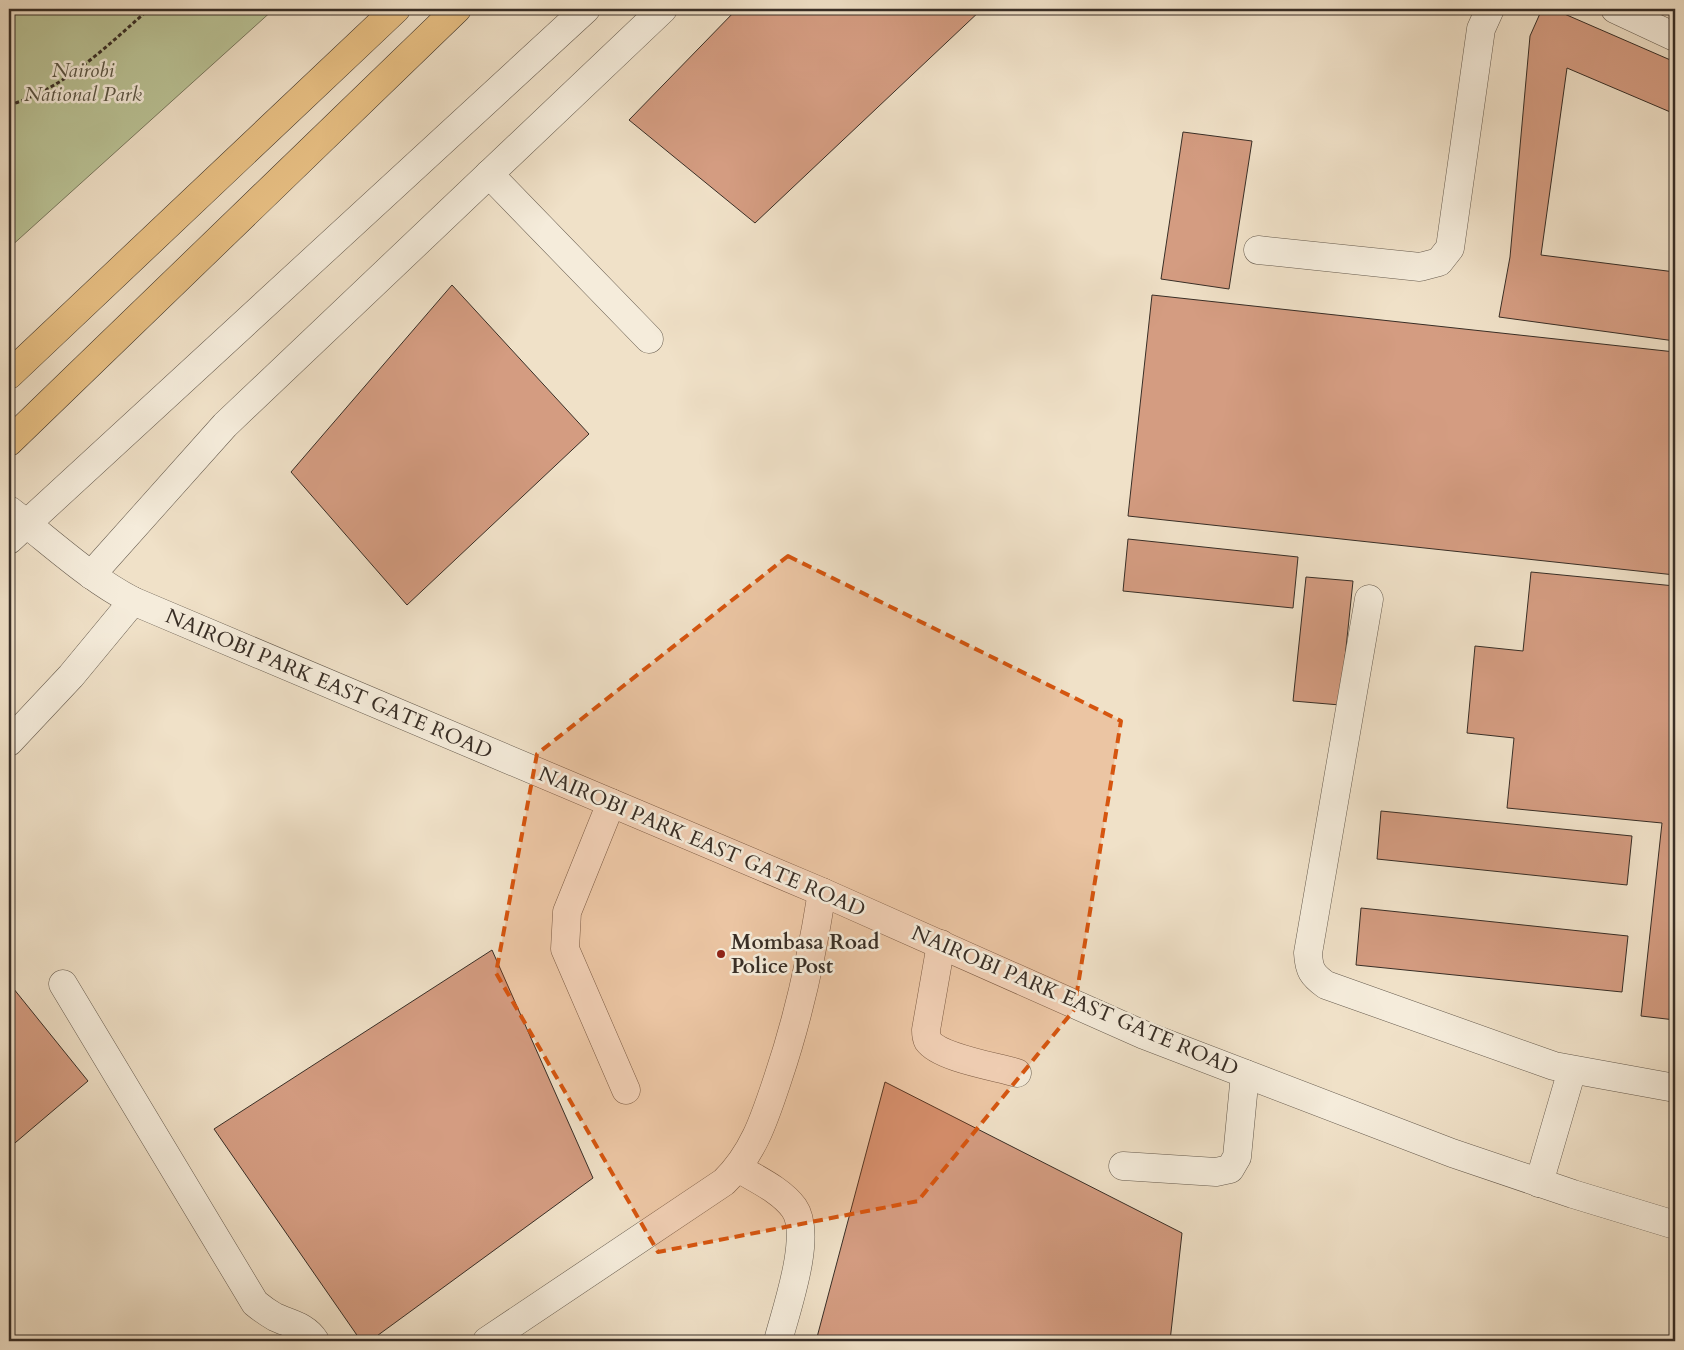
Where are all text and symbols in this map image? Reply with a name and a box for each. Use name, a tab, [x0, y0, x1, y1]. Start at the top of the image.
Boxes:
park label: Nairobi National Park	[24, 56, 142, 109]
street label: NAIROBI PARK EAST GATE ROAD	[161, 602, 497, 766]
street label: NAIROBI PARK EAST GATE ROAD	[534, 760, 870, 924]
street label: NAIROBI PARK EAST GATE ROAD	[907, 919, 1243, 1083]
place label: Mombasa Road Police Post	[731, 928, 879, 981]
marker: Mombasa Road Police Post	[715, 948, 727, 960]

